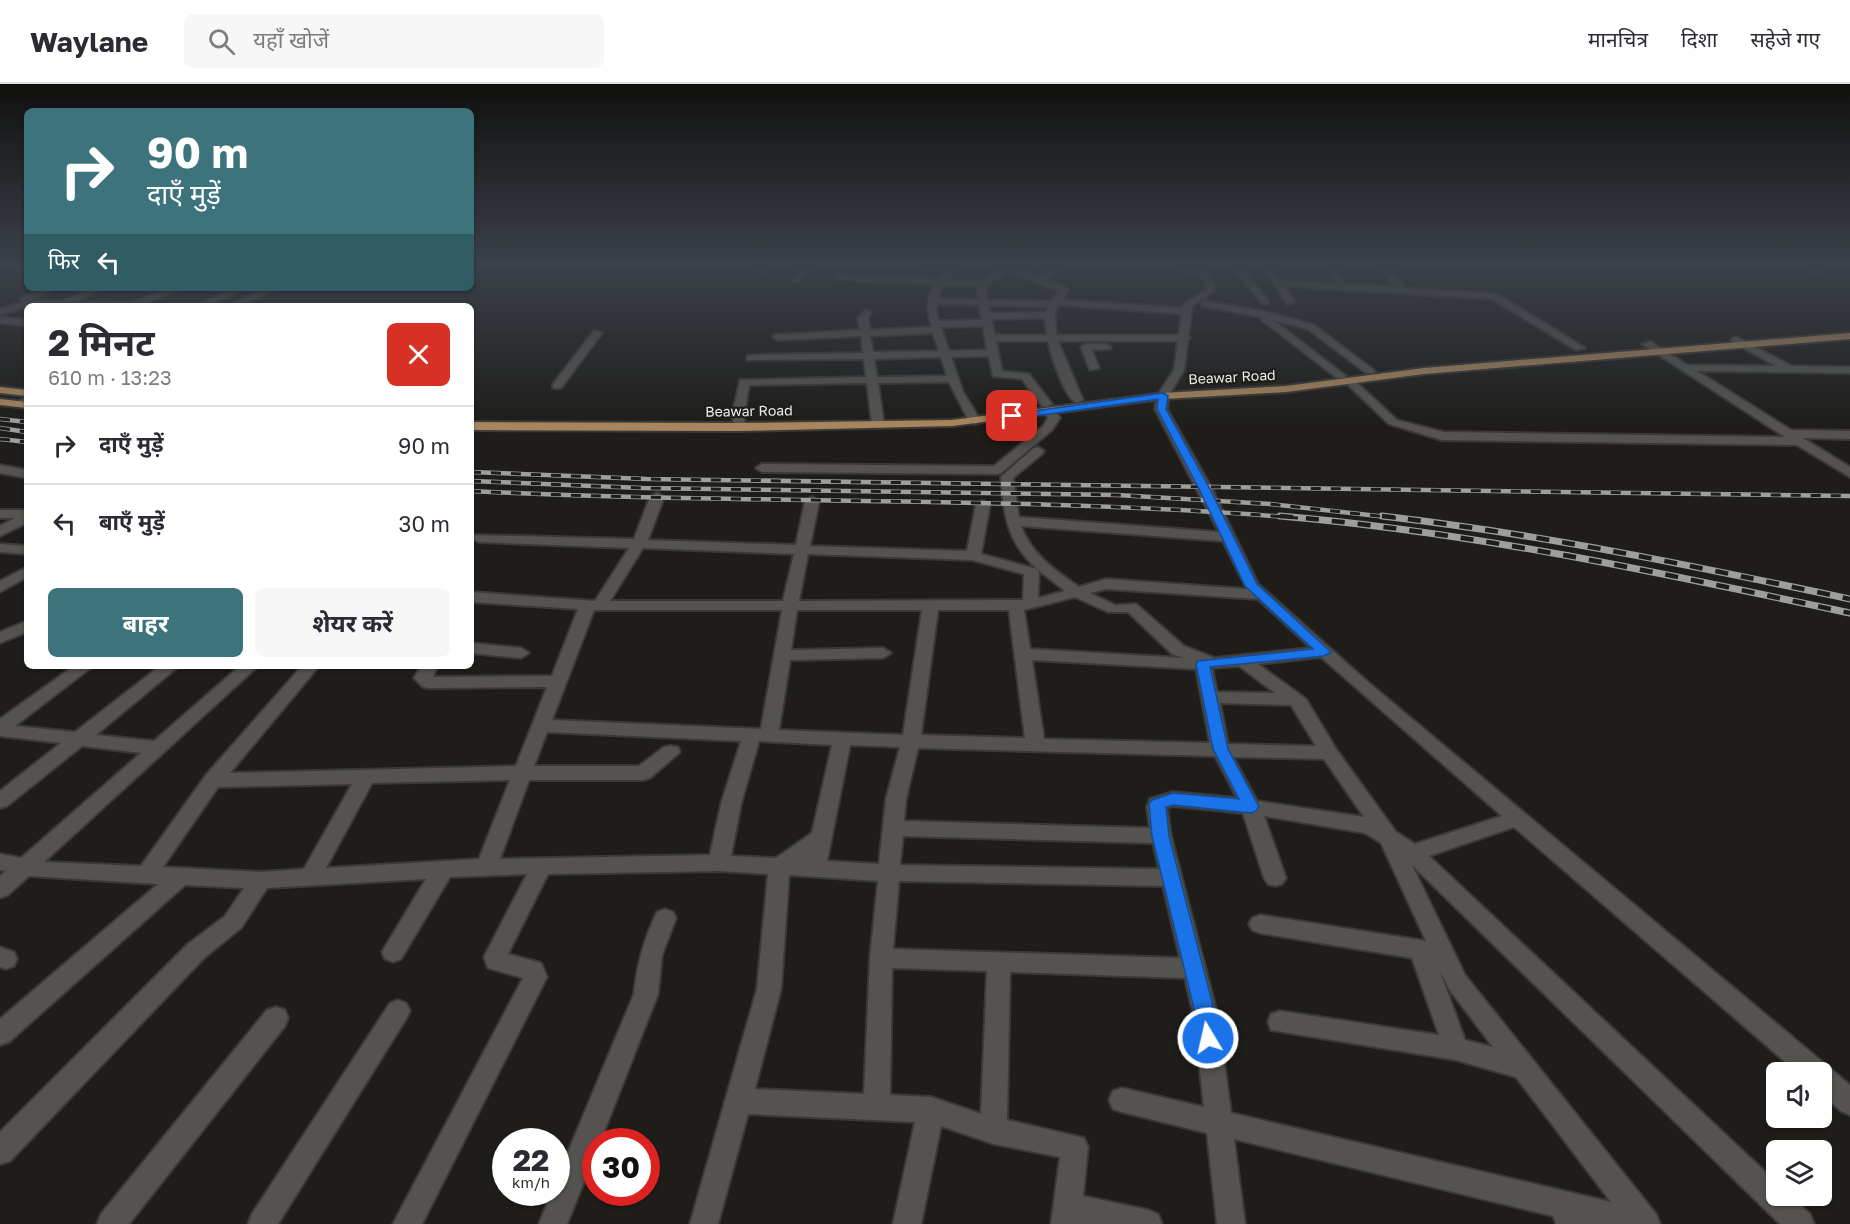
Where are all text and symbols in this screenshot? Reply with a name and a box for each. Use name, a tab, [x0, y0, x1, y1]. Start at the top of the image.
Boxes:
search box	[184, 14, 604, 68]
text: Waylane	[30, 25, 148, 58]
icon: search	[205, 25, 238, 58]
text: यहाँ खोजें	[253, 26, 329, 53]
text: मानचित्र	[1588, 26, 1648, 52]
text: दिशा	[1681, 26, 1717, 52]
text: सहेजे गए	[1750, 26, 1820, 52]
text: 90 m	[147, 127, 248, 177]
icon: right	[48, 132, 126, 210]
text: दाएँ मुड़ें	[147, 178, 221, 210]
icon: left	[92, 246, 125, 279]
text: फिर	[48, 247, 80, 274]
text: 2 मिनट	[48, 321, 155, 364]
button: close	[387, 323, 450, 386]
text: 610 m · 13:23	[48, 365, 172, 389]
street label: Beawar Road	[1188, 366, 1276, 387]
pin	[986, 390, 1037, 441]
icon: arrive	[995, 399, 1028, 432]
street label: Beawar Road	[705, 401, 793, 420]
icon: right	[48, 429, 81, 462]
text: दाएँ मुड़ें	[99, 430, 164, 457]
text: 90 m	[398, 432, 450, 459]
icon: left	[48, 507, 81, 540]
text: बाएँ मुड़ें	[99, 508, 165, 535]
text: 30 m	[399, 510, 450, 537]
button: बाहर	[48, 588, 243, 657]
button: शेयर करें	[255, 588, 450, 657]
position arrow	[1176, 1006, 1240, 1070]
map controls	[1766, 1062, 1832, 1206]
button: sound	[1766, 1062, 1832, 1128]
speed limit sign: 30	[582, 1128, 660, 1206]
button: layers	[1766, 1140, 1832, 1206]
text: 22	[513, 1142, 549, 1178]
text: km/h	[512, 1173, 550, 1191]

